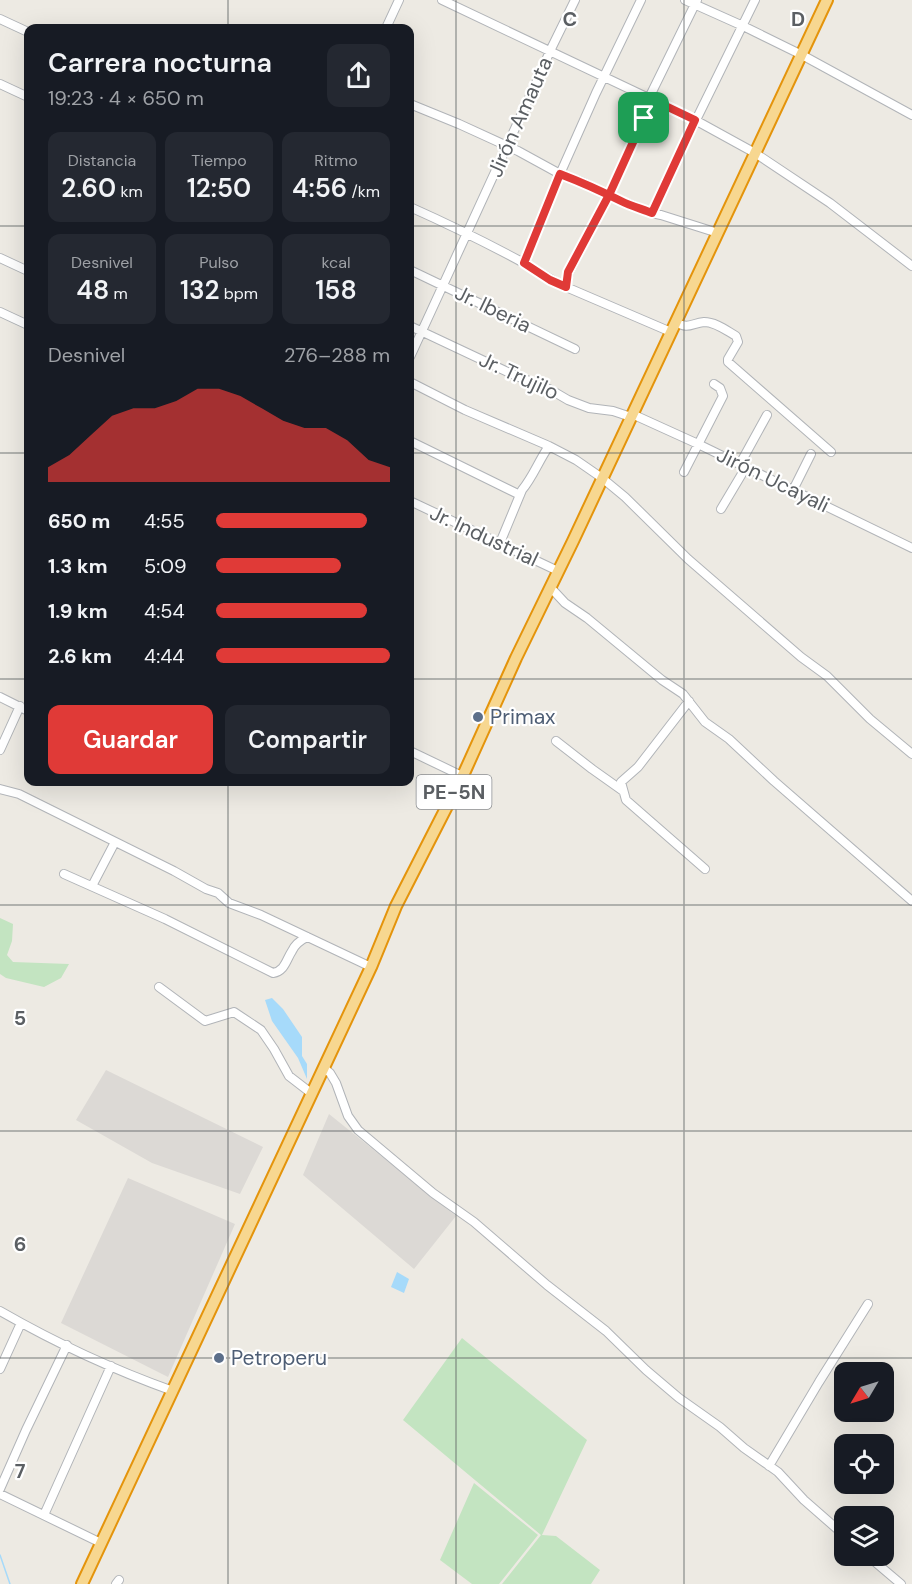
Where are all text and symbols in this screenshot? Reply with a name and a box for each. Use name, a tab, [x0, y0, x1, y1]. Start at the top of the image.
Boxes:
text: C	[563, 6, 577, 32]
text: D	[791, 6, 805, 32]
button: share	[327, 44, 390, 107]
text: Carrera nocturna	[48, 45, 272, 80]
street label: Jirón Amauta	[481, 52, 559, 182]
text: 19:23 · 4 × 650 m	[48, 85, 204, 111]
pin	[618, 92, 669, 143]
icon: arrive	[627, 101, 660, 134]
text: Distancia	[68, 150, 136, 171]
text: Tiempo	[191, 150, 247, 171]
text: Ritmo	[314, 150, 358, 171]
text: 2.60	[61, 171, 116, 205]
text: 12:50	[187, 171, 251, 205]
text: 4:56	[292, 171, 347, 205]
text: km	[116, 181, 143, 202]
text: /km	[347, 181, 380, 202]
text: Desnivel	[71, 252, 133, 273]
text: Pulso	[199, 252, 239, 273]
text: kcal	[322, 252, 350, 273]
text: 48	[76, 273, 109, 307]
text: 132	[180, 273, 220, 307]
text: 158	[315, 273, 357, 307]
street label: Jr. Iberia	[450, 279, 536, 339]
text: m	[109, 283, 128, 304]
text: bpm	[220, 283, 258, 304]
text: Desnivel	[48, 342, 125, 368]
text: 276–288 m	[284, 342, 390, 368]
street label: Jr. Trujilo	[475, 345, 563, 407]
street label: Jirón Ucayali	[712, 441, 834, 519]
street label: Jr. Industrial	[425, 499, 543, 573]
text: 650 m	[48, 508, 110, 534]
text: 4:55	[144, 508, 185, 534]
text: 1.3 km	[48, 553, 107, 579]
text: 5:09	[144, 553, 186, 579]
text: 1.9 km	[48, 598, 108, 624]
text: 4:54	[144, 598, 185, 624]
text: 2.6 km	[48, 643, 112, 669]
text: 4:44	[144, 643, 184, 669]
place label: Primax	[490, 703, 556, 731]
button: Guardar	[48, 705, 213, 774]
button: Compartir	[225, 705, 390, 774]
marker: Primax	[471, 710, 485, 724]
road number: PE-5N	[416, 775, 492, 809]
text: 5	[14, 1005, 26, 1031]
text: 6	[14, 1231, 26, 1257]
place label: Petroperu	[231, 1344, 327, 1372]
marker: Petroperu	[212, 1351, 226, 1365]
north arrow	[834, 1362, 894, 1422]
map controls	[834, 1362, 894, 1566]
button: locate	[834, 1434, 894, 1494]
text: 7	[15, 1458, 26, 1484]
button: layers	[834, 1506, 894, 1566]

